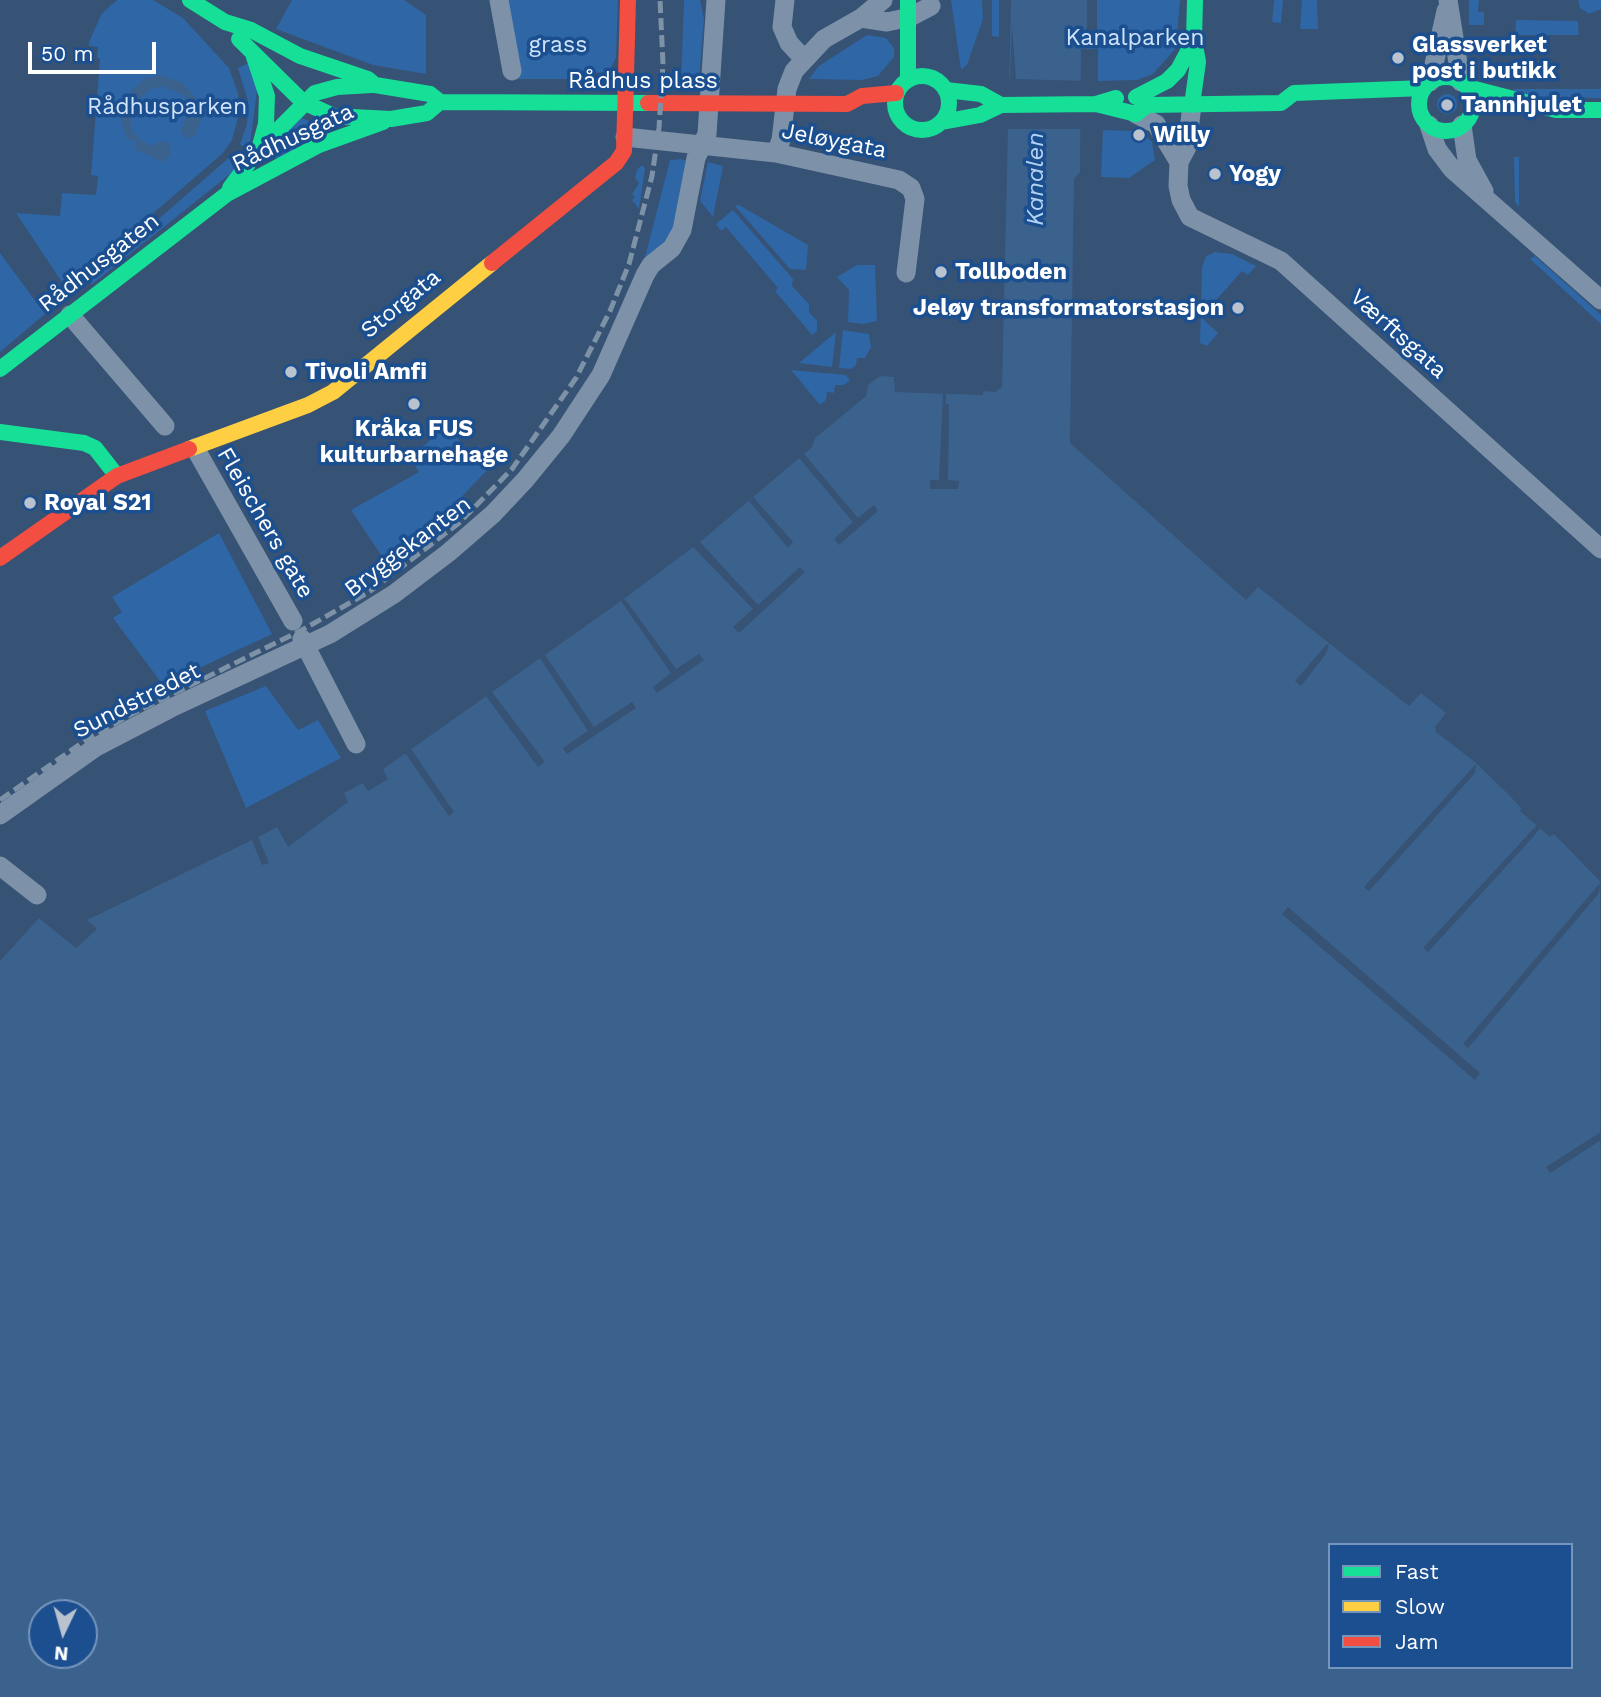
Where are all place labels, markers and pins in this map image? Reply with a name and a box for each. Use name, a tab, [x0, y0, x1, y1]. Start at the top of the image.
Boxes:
place label: Glassverket post i butikk	[1412, 31, 1556, 85]
marker: Glassverket post i butikk	[1390, 50, 1406, 66]
place label: Tannhjulet	[1461, 91, 1582, 119]
marker: Tannhjulet	[1439, 97, 1455, 113]
place label: Willy	[1153, 121, 1210, 149]
marker: Willy	[1131, 127, 1147, 143]
place label: Yogy	[1229, 160, 1281, 188]
marker: Yogy	[1207, 166, 1223, 182]
place label: Tollboden	[955, 258, 1067, 286]
marker: Tollboden	[933, 264, 949, 280]
place label: Jeløy transformatorstasjon	[913, 294, 1224, 322]
marker: Jeløy transformatorstasjon	[1230, 300, 1246, 316]
place label: Tivoli Amfi	[305, 358, 427, 386]
marker: Tivoli Amfi	[283, 364, 299, 380]
marker: Kråka FUS kulturbarnehage	[406, 396, 422, 412]
place label: Kråka FUS kulturbarnehage	[320, 415, 508, 469]
place label: Royal S21	[44, 489, 151, 517]
marker: Royal S21	[22, 495, 38, 511]

